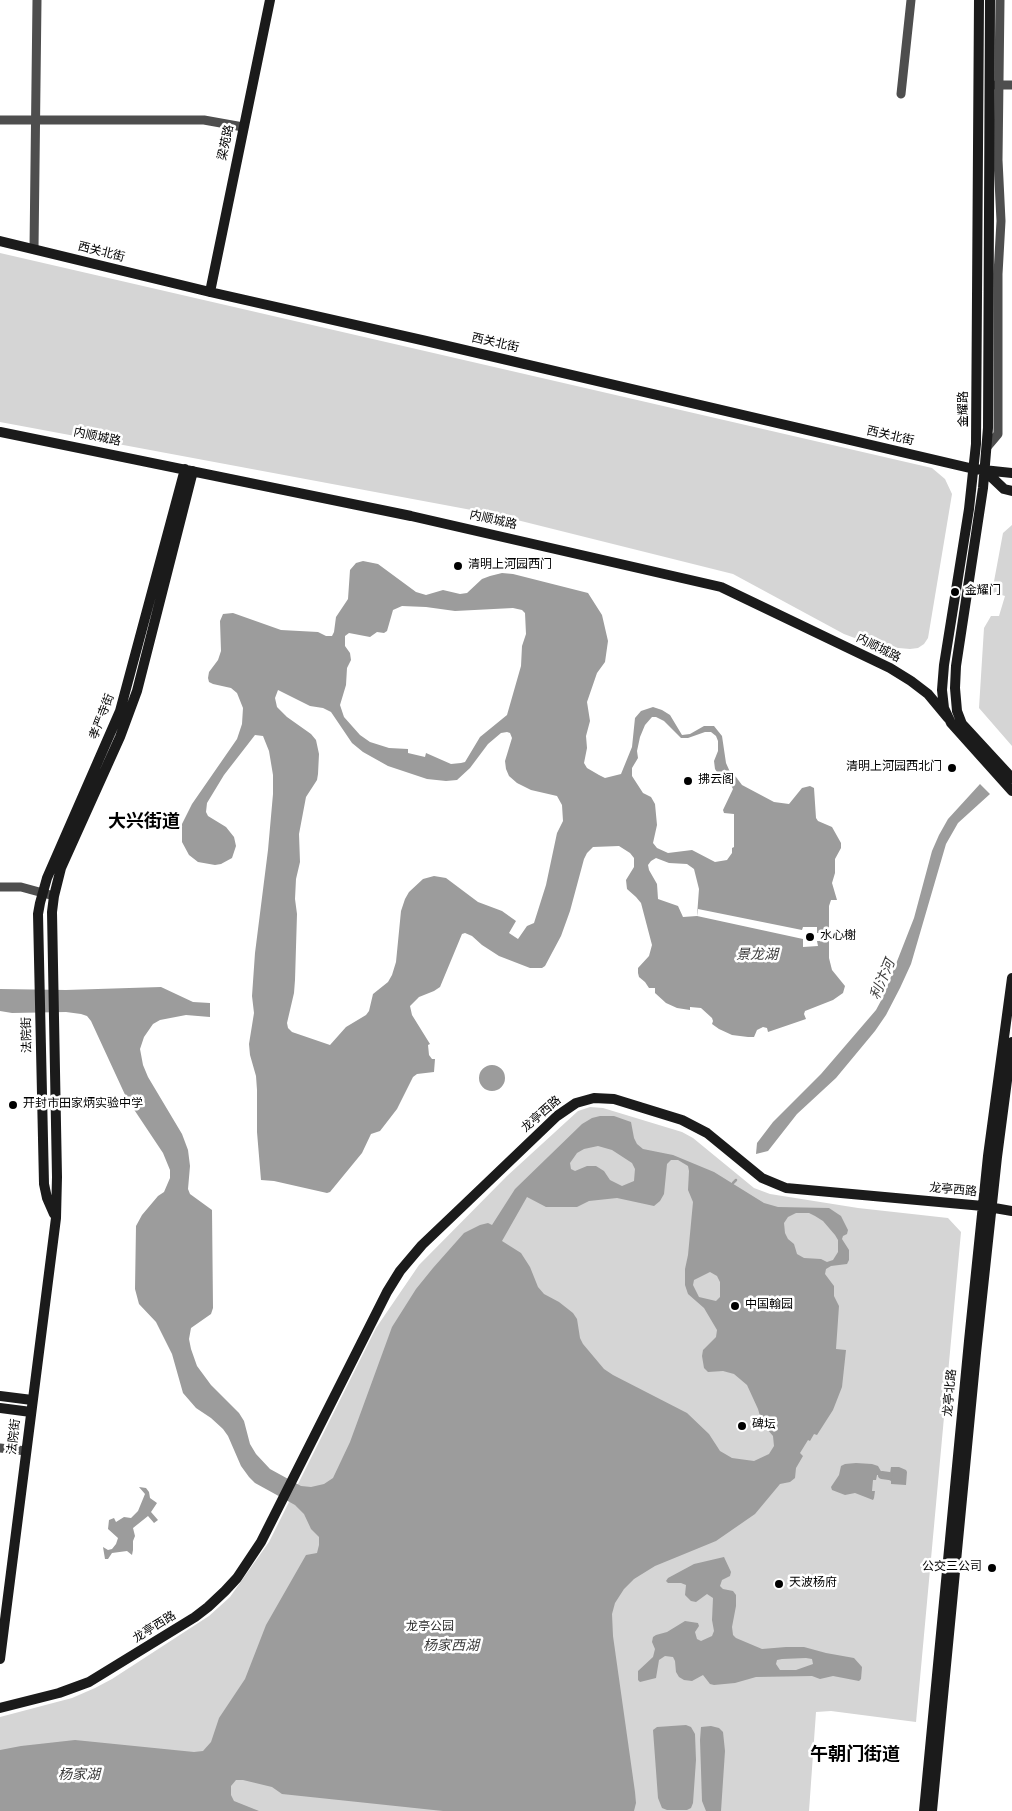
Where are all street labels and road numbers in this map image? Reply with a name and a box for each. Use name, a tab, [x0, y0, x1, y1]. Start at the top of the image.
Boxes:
street label: 梁苑路	[216, 124, 238, 162]
street label: 西关北街	[76, 240, 126, 266]
street label: 西关北街	[470, 332, 520, 356]
street label: 金耀路	[958, 391, 972, 427]
street label: 西关北街	[865, 425, 915, 449]
street label: 内顺城路	[72, 426, 122, 450]
street label: 内顺城路	[468, 509, 518, 533]
street label: 内顺城路	[853, 632, 903, 666]
street label: 孝严寺街	[88, 692, 118, 742]
street label: 法院街	[20, 1017, 36, 1053]
street label: 龙亭西路	[519, 1094, 565, 1136]
street label: 龙亭西路	[928, 1182, 978, 1200]
street label: 龙亭北路	[942, 1368, 960, 1418]
street label: 法院街	[6, 1418, 24, 1456]
street label: 龙亭西路	[131, 1609, 179, 1647]

